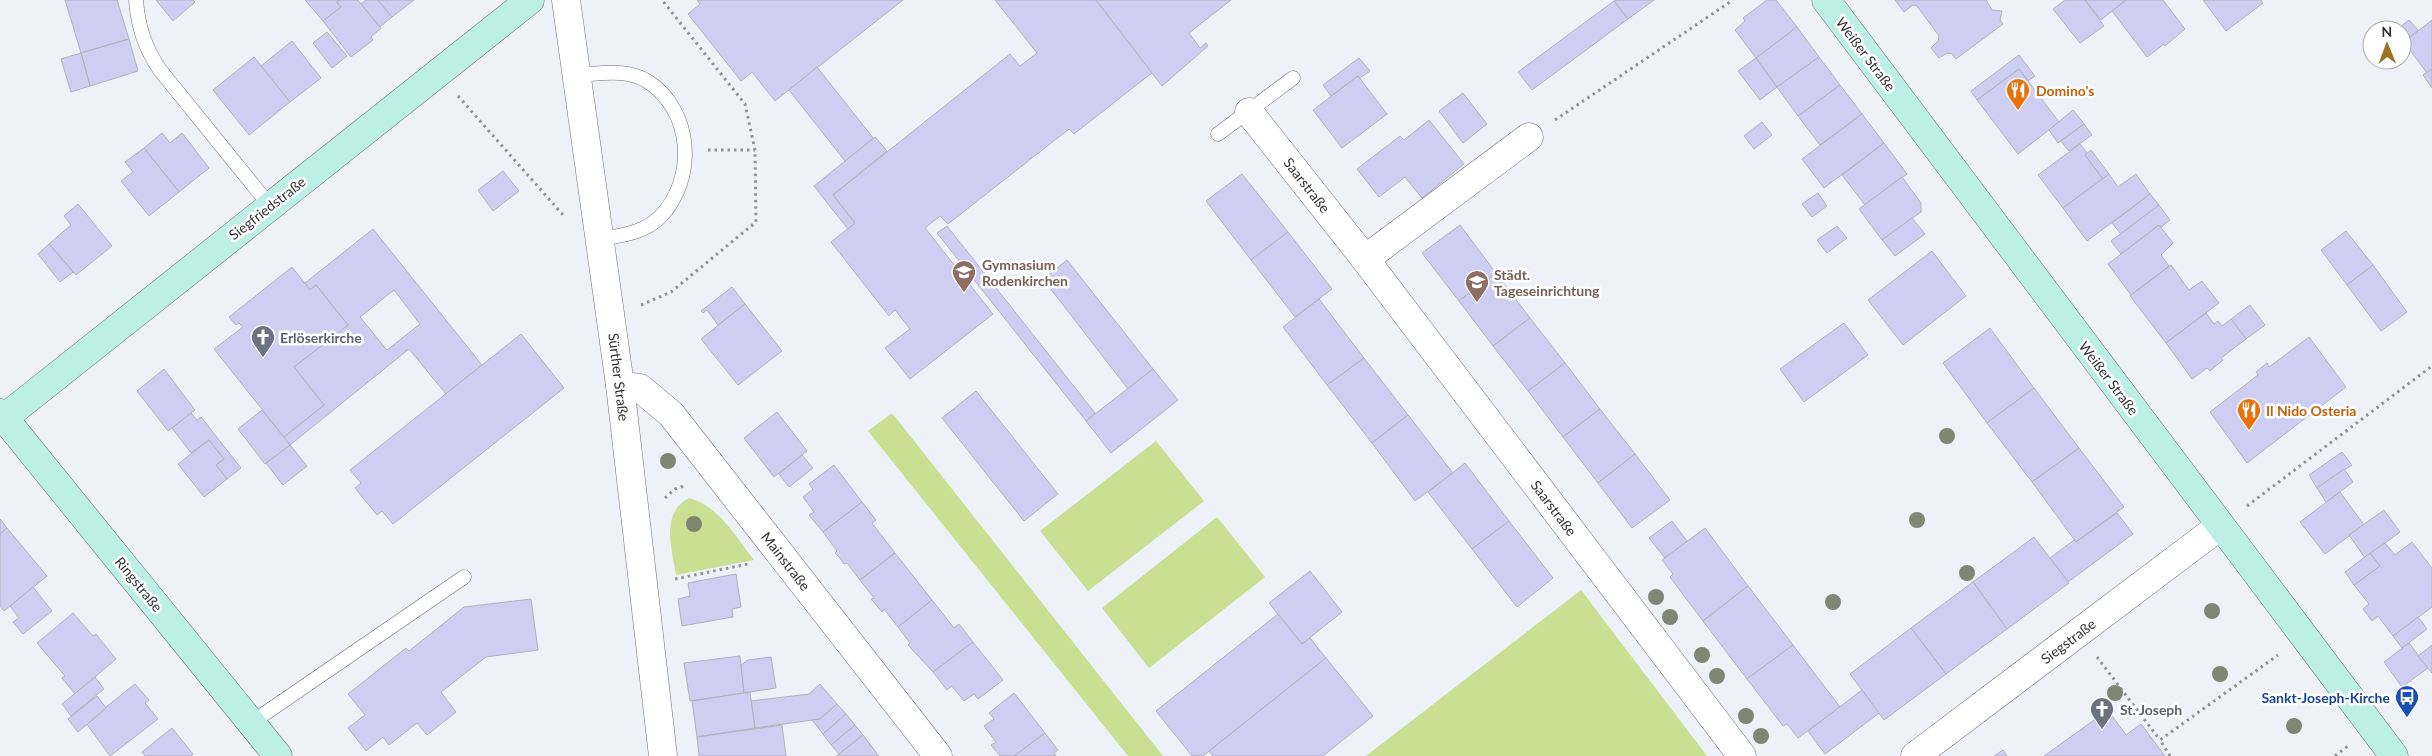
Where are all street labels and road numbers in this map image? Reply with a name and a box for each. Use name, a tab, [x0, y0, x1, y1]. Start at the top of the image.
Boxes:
street label: Weißer Straße	[1833, 14, 1899, 94]
street label: Saarstraße	[1280, 154, 1334, 216]
street label: Siegfriedstraße	[225, 173, 309, 243]
street label: Sürther Straße	[605, 332, 633, 422]
street label: Weißer Straße	[2076, 338, 2142, 418]
street label: Saarstraße	[1528, 477, 1580, 539]
street label: Mainstraße	[758, 528, 814, 594]
street label: Ringstraße	[112, 553, 166, 615]
street label: Siegstraße	[2037, 615, 2099, 667]

